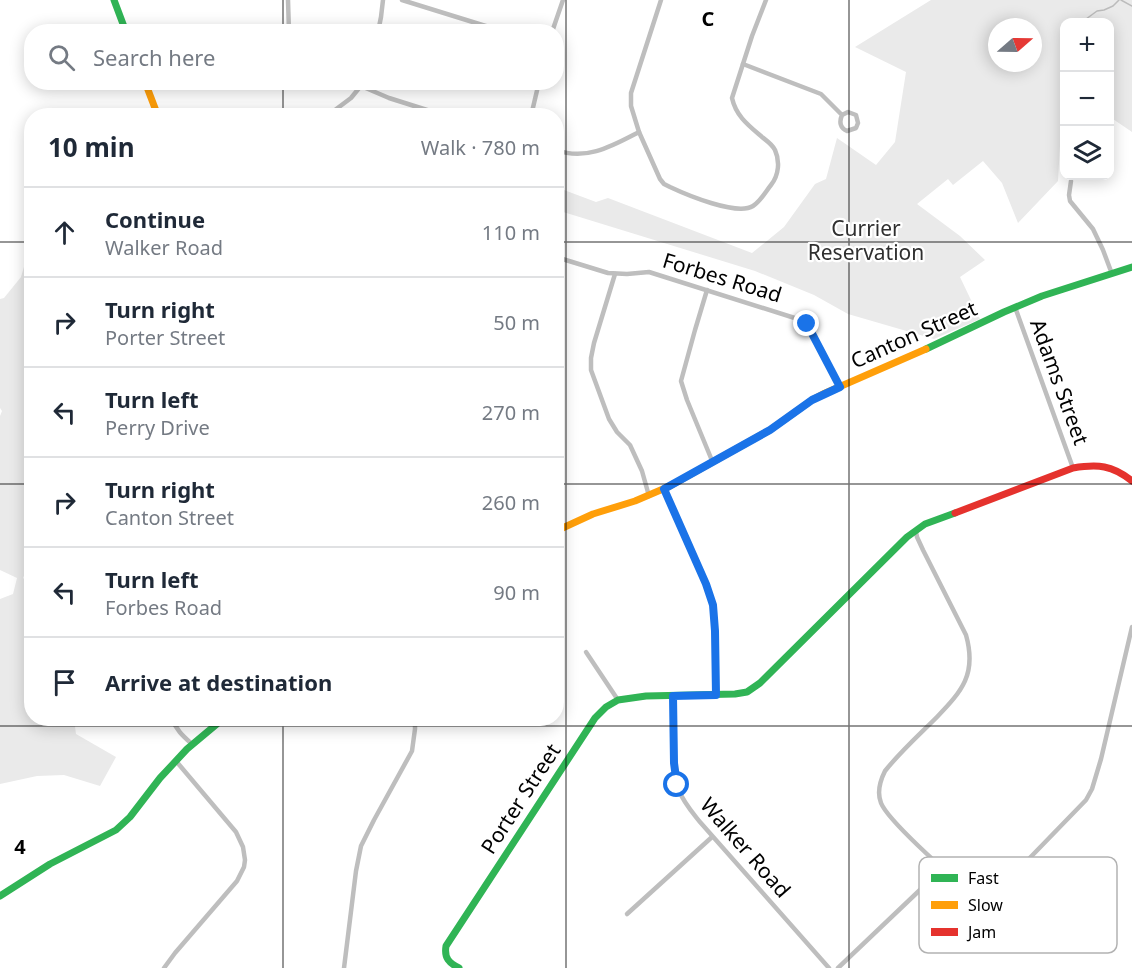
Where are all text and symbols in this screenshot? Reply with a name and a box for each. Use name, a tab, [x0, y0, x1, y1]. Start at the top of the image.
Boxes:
text: C	[702, 5, 715, 32]
north arrow	[988, 18, 1042, 72]
map controls	[1060, 18, 1114, 180]
button: +	[1060, 18, 1114, 72]
search box	[24, 24, 564, 90]
icon: search	[45, 41, 78, 74]
text: Search here	[93, 42, 215, 72]
button: −	[1060, 72, 1114, 126]
button: layers	[1060, 126, 1114, 180]
text: 10 min	[48, 129, 135, 165]
text: Walk · 780 m	[421, 134, 540, 161]
text: Continue	[105, 204, 205, 234]
park label: Currier Reservation	[808, 214, 924, 266]
icon: ahead	[48, 216, 81, 249]
text: 110 m	[482, 219, 540, 246]
text: Walker Road	[105, 234, 223, 261]
street label: Forbes Road	[659, 246, 785, 308]
text: Turn right	[105, 294, 215, 324]
street label: Canton Street	[846, 294, 982, 374]
icon: right	[48, 306, 81, 339]
text: 50 m	[493, 309, 540, 336]
route end	[793, 310, 819, 336]
street label: Adams Street	[1024, 315, 1096, 449]
text: Porter Street	[105, 324, 225, 351]
text: Turn left	[105, 384, 199, 414]
icon: left	[48, 396, 81, 429]
text: 270 m	[482, 399, 540, 426]
text: Perry Drive	[105, 414, 210, 441]
text: Turn right	[105, 474, 215, 504]
icon: right	[48, 486, 81, 519]
text: 260 m	[482, 489, 540, 516]
text: Canton Street	[105, 504, 234, 531]
text: Turn left	[105, 564, 199, 594]
icon: left	[48, 576, 81, 609]
text: 90 m	[493, 579, 540, 606]
text: Forbes Road	[105, 594, 222, 621]
icon: arrive	[48, 666, 81, 699]
text: Arrive at destination	[105, 667, 332, 697]
street label: Porter Street	[474, 738, 567, 859]
route start	[663, 771, 689, 797]
street label: Walker Road	[695, 791, 797, 903]
text: 4	[14, 833, 26, 860]
legend	[919, 857, 1117, 953]
text: Fast	[968, 867, 999, 889]
text: Slow	[968, 894, 1003, 916]
text: Jam	[966, 921, 996, 943]

